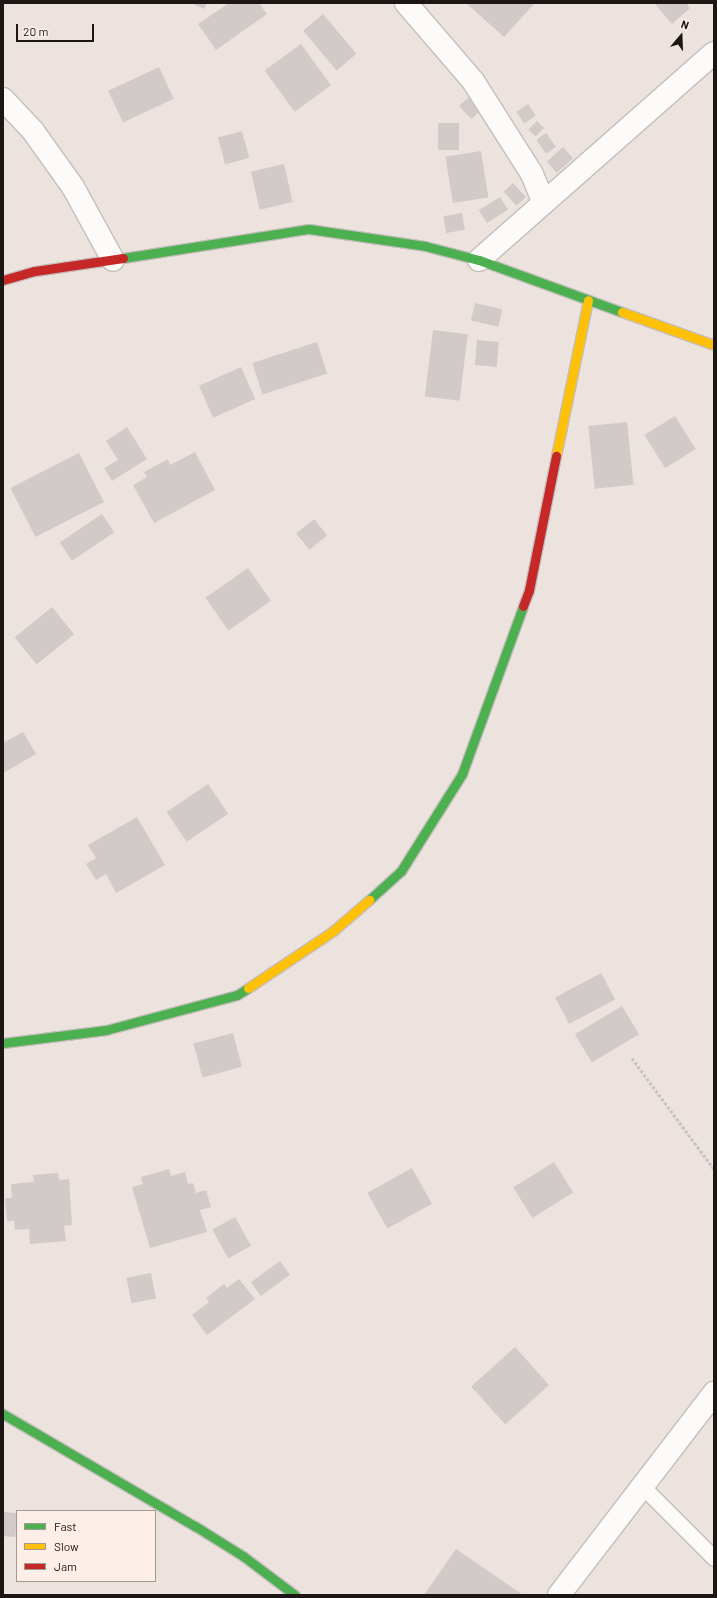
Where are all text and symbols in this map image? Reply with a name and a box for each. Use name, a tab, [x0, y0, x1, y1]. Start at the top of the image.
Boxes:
scale bar	[18, 16, 96, 42]
north arrow	[661, 16, 701, 56]
text: N	[679, 17, 691, 32]
text: 20 m	[23, 24, 49, 38]
legend	[16, 1510, 156, 1582]
text: Fast	[54, 1519, 77, 1533]
text: Slow	[54, 1539, 79, 1553]
text: Jam	[54, 1559, 77, 1573]

